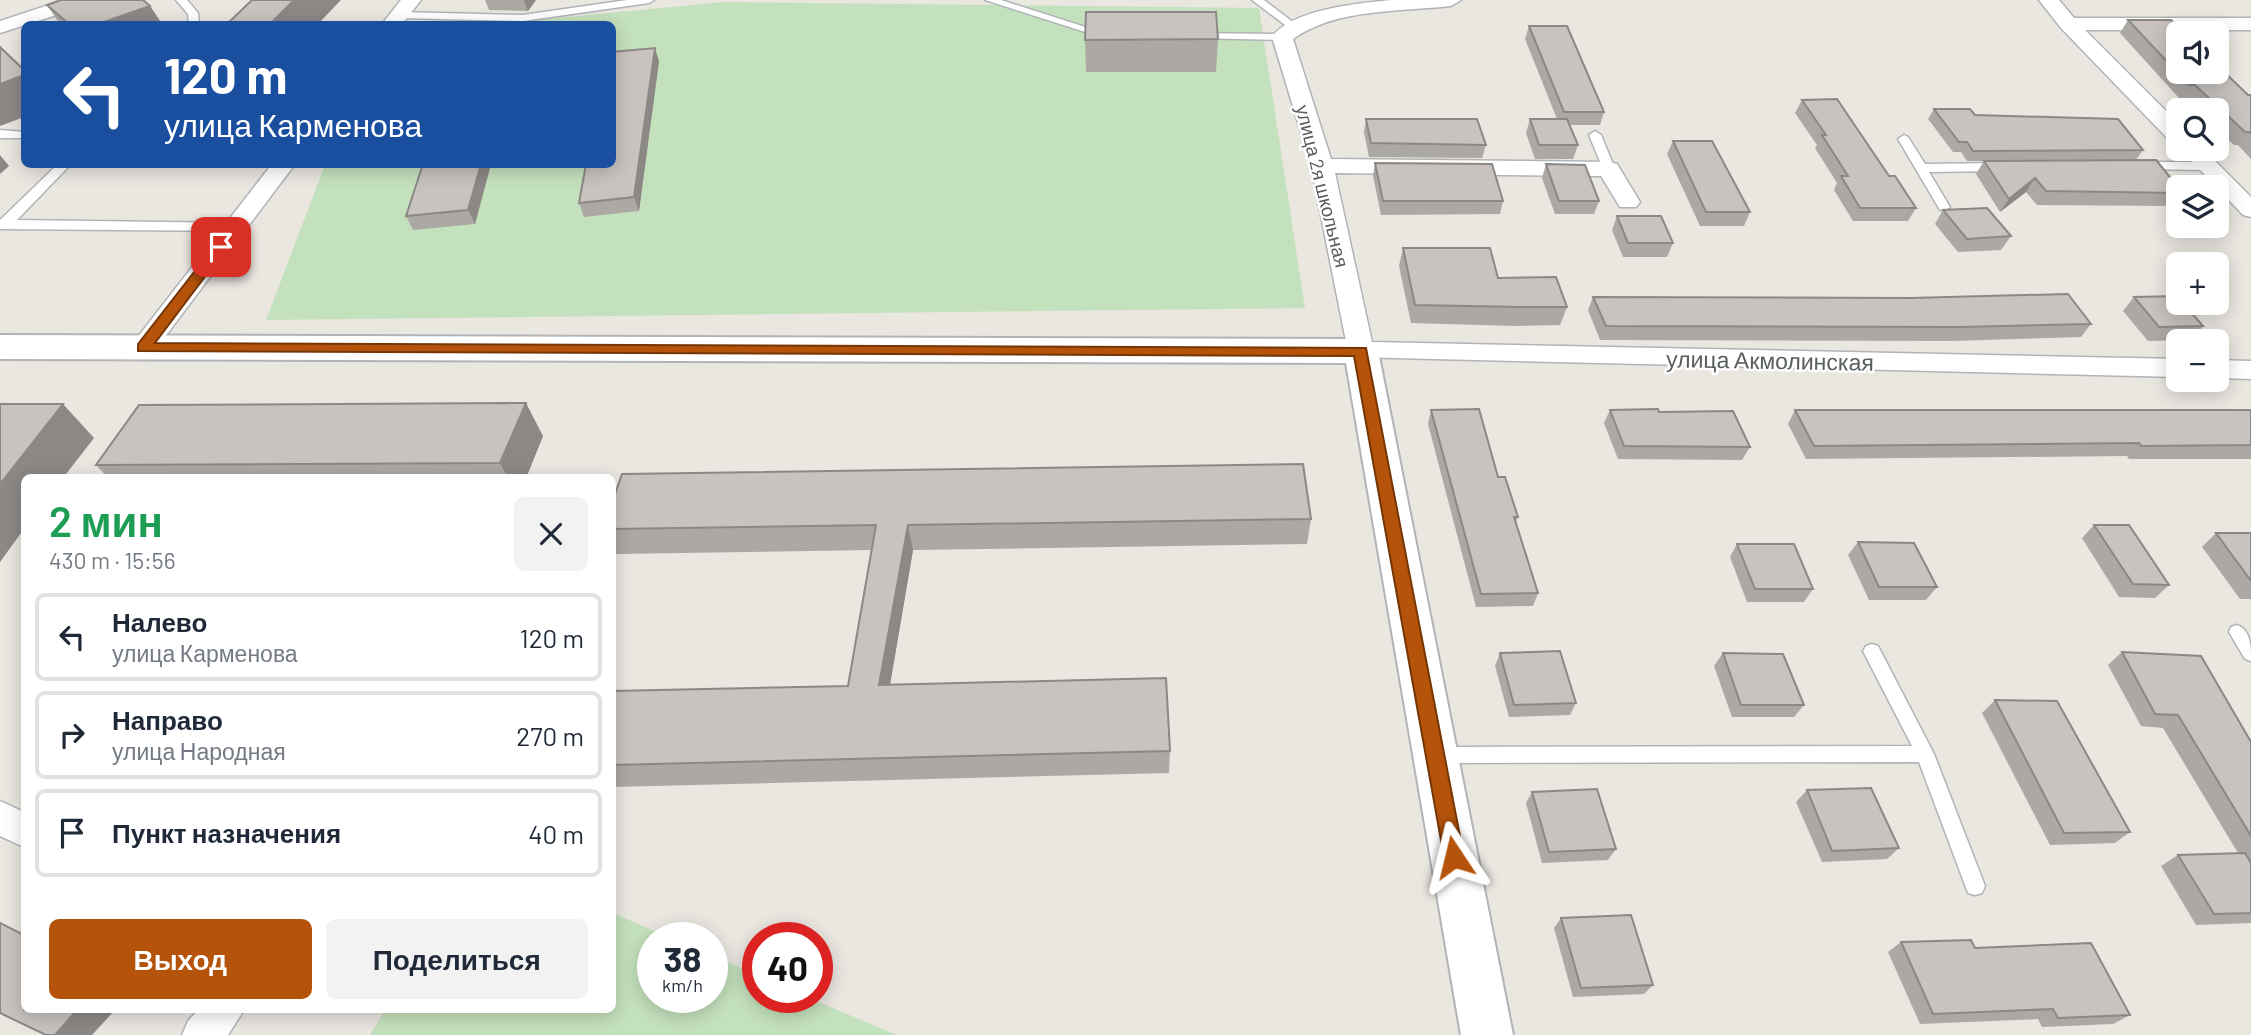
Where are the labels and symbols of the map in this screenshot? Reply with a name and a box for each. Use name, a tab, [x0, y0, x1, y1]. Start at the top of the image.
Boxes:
street label: улица 2я школьная	[1292, 102, 1354, 270]
pin	[191, 217, 251, 277]
street label: улица Акмолинская	[1666, 344, 1874, 376]
position arrow	[1417, 820, 1491, 894]
speed limit sign: 40	[742, 922, 833, 1013]

